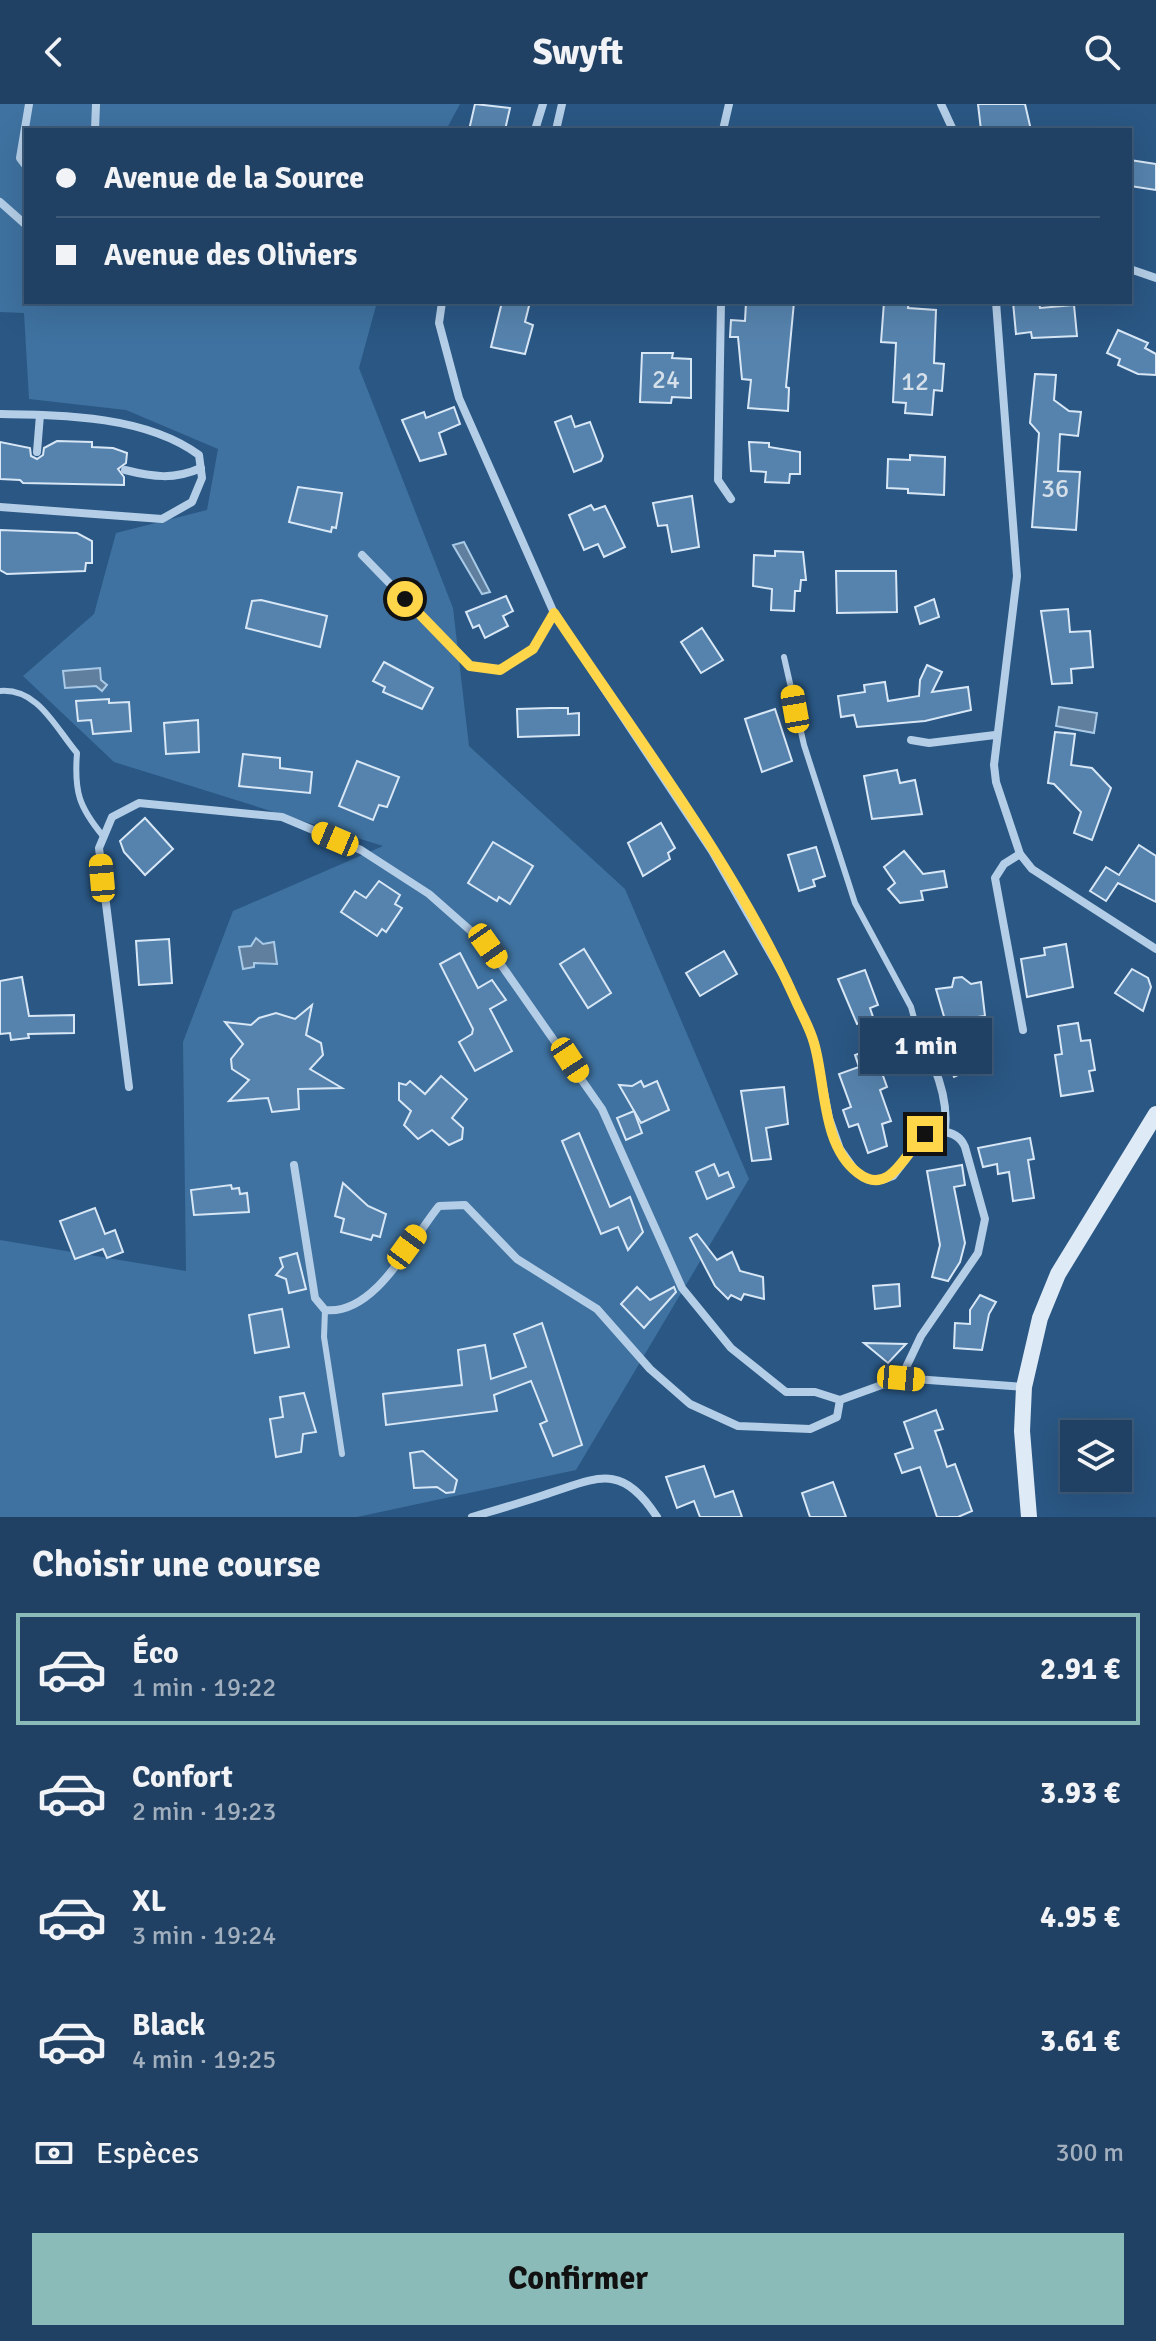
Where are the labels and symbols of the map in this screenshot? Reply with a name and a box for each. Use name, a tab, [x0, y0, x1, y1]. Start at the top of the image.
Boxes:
house number: 24	[652, 364, 680, 396]
house number: 12	[901, 366, 929, 398]
house number: 36	[1041, 473, 1069, 505]
route start	[387, 581, 423, 617]
car	[779, 683, 811, 735]
car	[308, 819, 362, 859]
car	[88, 853, 116, 903]
car	[464, 919, 512, 973]
callout: 1 min	[859, 1018, 991, 1074]
car	[547, 1033, 593, 1087]
route end	[907, 1116, 943, 1152]
car	[383, 1221, 431, 1273]
car	[876, 1364, 926, 1392]

